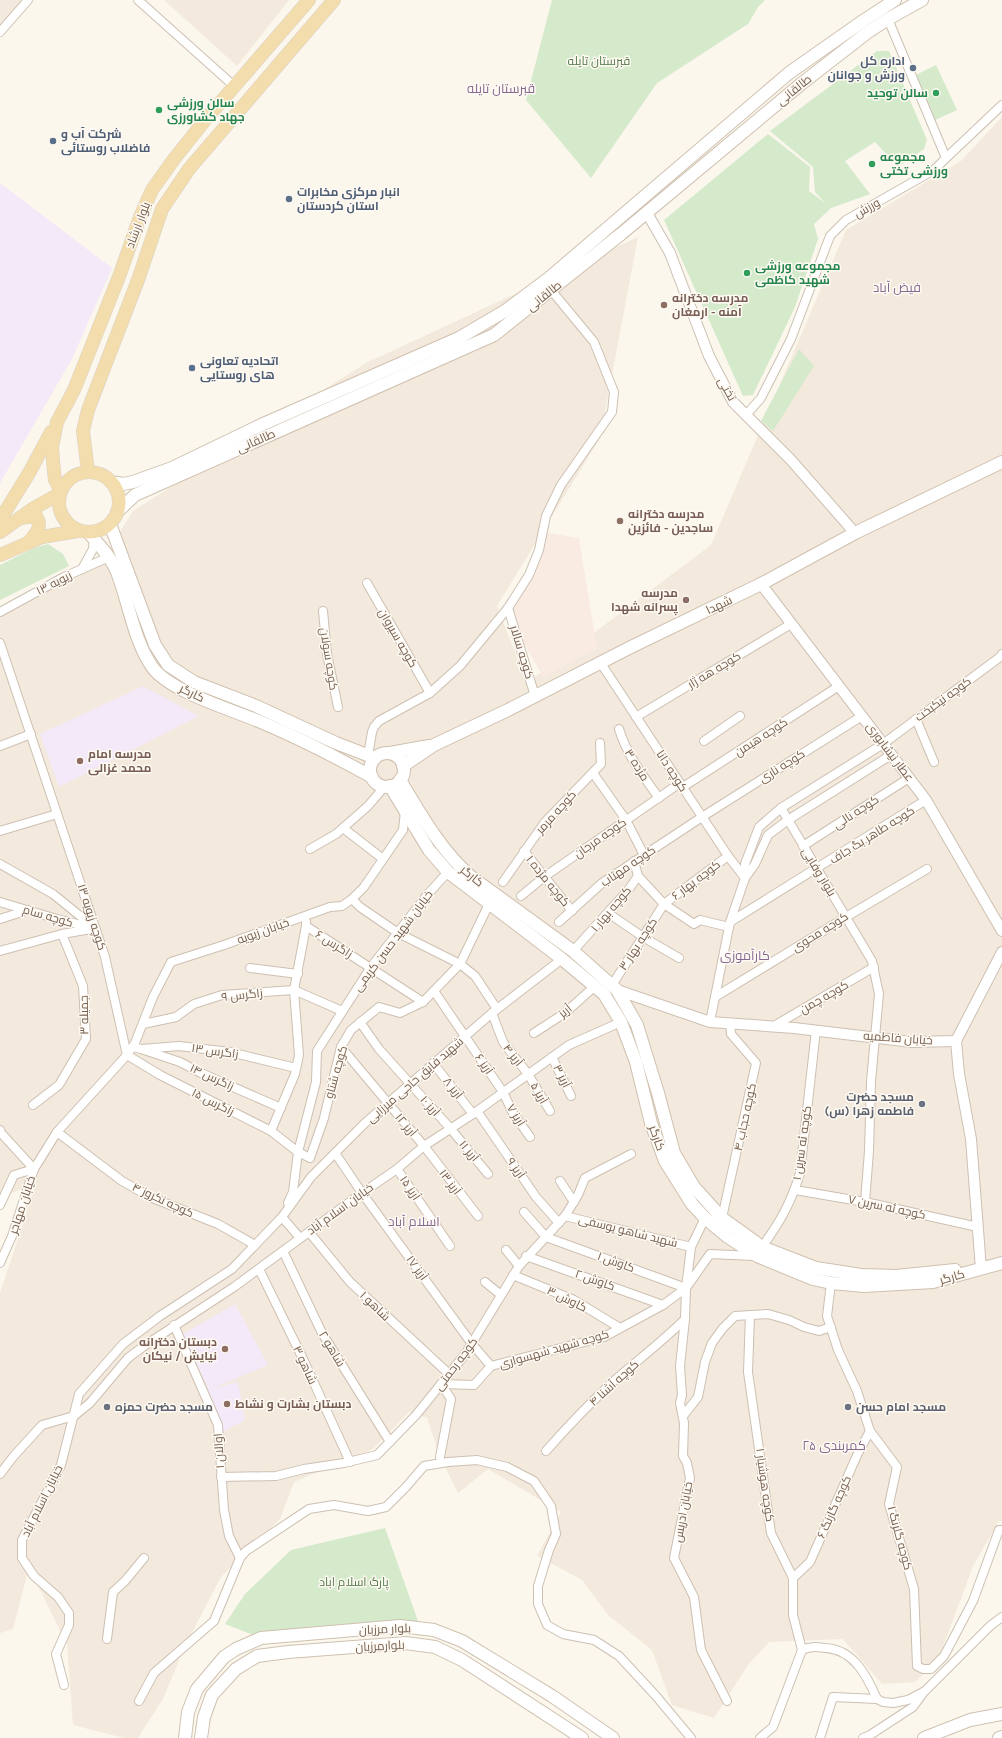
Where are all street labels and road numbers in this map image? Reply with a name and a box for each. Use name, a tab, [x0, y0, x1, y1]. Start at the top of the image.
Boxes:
street label: طالقانی	[774, 72, 814, 108]
street label: ورزش	[852, 195, 882, 221]
street label: بلوار ارشاد	[123, 200, 153, 250]
street label: طالقانی	[524, 278, 564, 314]
street label: تختی	[715, 375, 739, 404]
street label: طالقانی	[235, 426, 278, 456]
street label: زیویه ۱۳	[34, 568, 74, 598]
street label: شهدا	[704, 593, 734, 617]
street label: کوچه سیروان	[374, 606, 420, 671]
street label: کوچه سالار	[505, 623, 537, 681]
street label: کوچه سولان	[315, 627, 341, 692]
street label: کوچه هه ژار	[684, 649, 744, 694]
street label: کوچه نیکبخت	[912, 674, 975, 726]
street label: کارگر	[176, 681, 207, 705]
street label: کوچه هیمن	[732, 715, 791, 761]
street label: عطار نیشابوری	[863, 720, 917, 784]
street label: مژده ۳	[622, 746, 652, 784]
street label: کوچه ناری	[756, 746, 809, 787]
street label: کوچه دانا	[652, 748, 691, 795]
street label: کوچه مرمر	[532, 787, 581, 839]
street label: کوچه نالی	[831, 792, 883, 834]
street label: کوچه طاهر بگ جاف	[827, 803, 918, 869]
street label: کوچه مرجان	[571, 815, 630, 863]
street label: کوچه مهتاب	[598, 843, 659, 891]
street label: بلوار وفایی	[799, 845, 839, 899]
street label: کوچه مژده ۱	[522, 853, 573, 911]
street label: کوچه بهار ۶	[669, 857, 724, 904]
street label: کارگر	[457, 862, 486, 890]
street label: کوچه زیویه ۱۳	[73, 882, 109, 953]
street label: کوچه بهار ۱	[588, 883, 636, 936]
street label: خیابان شهید حسن کریمی	[350, 888, 436, 994]
street label: کوچه سام	[21, 902, 75, 932]
street label: کوچه محوی	[789, 909, 852, 956]
street label: خیابان زیویه	[235, 915, 291, 947]
street label: کوچه بهار ۳	[616, 915, 662, 974]
street label: زاگرس ۶	[313, 927, 355, 961]
street label: کوچه چمن	[797, 977, 852, 1018]
street label: زاگرس ۹	[221, 986, 263, 1004]
street label: جمیله ۳	[77, 995, 91, 1035]
street label: آریز	[555, 1001, 575, 1021]
street label: خیابان فاطمیه	[863, 1029, 933, 1047]
street label: شهید فایق حاجی میرزایی	[364, 1034, 466, 1126]
street label: زاگرس ۱۳	[191, 1041, 239, 1061]
street label: آریز ۴	[500, 1041, 526, 1069]
street label: کوچه شتاو	[322, 1044, 352, 1101]
street label: آریز ۶	[472, 1051, 496, 1078]
street label: زاگرس ۱۴	[188, 1061, 236, 1093]
street label: آریز ۳	[550, 1062, 574, 1091]
street label: آریز ۸	[440, 1074, 466, 1102]
street label: آریز ۵	[527, 1080, 551, 1107]
street label: کوچه حجاب ۴	[731, 1082, 761, 1152]
street label: زاگرس ۱۵	[189, 1085, 237, 1119]
street label: آریز ۱۰	[417, 1093, 443, 1120]
street label: آریز ۷	[504, 1101, 528, 1129]
street label: کوچه ئه سرین ۱	[790, 1105, 816, 1182]
street label: آریز ۱۲	[392, 1111, 420, 1140]
street label: کارگر	[646, 1123, 668, 1153]
street label: آریز ۱۱	[456, 1138, 482, 1165]
street label: آریز ۹	[504, 1155, 529, 1182]
street label: آریز ۱۳	[436, 1167, 464, 1198]
street label: آریز ۱۵	[397, 1173, 424, 1203]
street label: خیابان مهاجر	[6, 1174, 38, 1237]
street label: کوچه نکروز ۴	[129, 1180, 196, 1222]
street label: خیابان اسلام آباد	[304, 1180, 377, 1239]
street label: کوچه ئه سرین ۷	[846, 1192, 927, 1224]
street label: شهید شاهو یوسفی	[577, 1212, 679, 1250]
street label: کاوش ۱	[595, 1249, 637, 1275]
street label: آریز ۱۷	[403, 1253, 431, 1284]
street label: کاوش ۲	[573, 1267, 617, 1293]
street label: کارگر	[937, 1267, 966, 1288]
street label: کاوش ۳	[545, 1283, 589, 1315]
street label: شاهو ۱	[357, 1288, 393, 1324]
street label: کوچه شهید شهسواری	[497, 1327, 611, 1373]
street label: شاهو ۲	[316, 1329, 348, 1369]
street label: کوچه رحمتی	[431, 1335, 482, 1395]
street label: شاهو ۳	[290, 1343, 320, 1387]
street label: کوچه آشنا ۴	[586, 1357, 643, 1410]
street label: اوالان ۱	[211, 1433, 227, 1469]
street label: کوچه هوشیار ۱	[751, 1447, 777, 1523]
street label: خیابان اسلام آباد	[18, 1463, 66, 1540]
street label: کوچه گارنگ ۶	[814, 1473, 856, 1541]
street label: خیابان ادریس	[671, 1480, 695, 1544]
street label: کوچه گلرنگ ۱	[883, 1504, 915, 1572]
street label: بلوار مرزبان	[359, 1621, 411, 1637]
street label: بلوارمرزبان	[355, 1638, 405, 1654]

